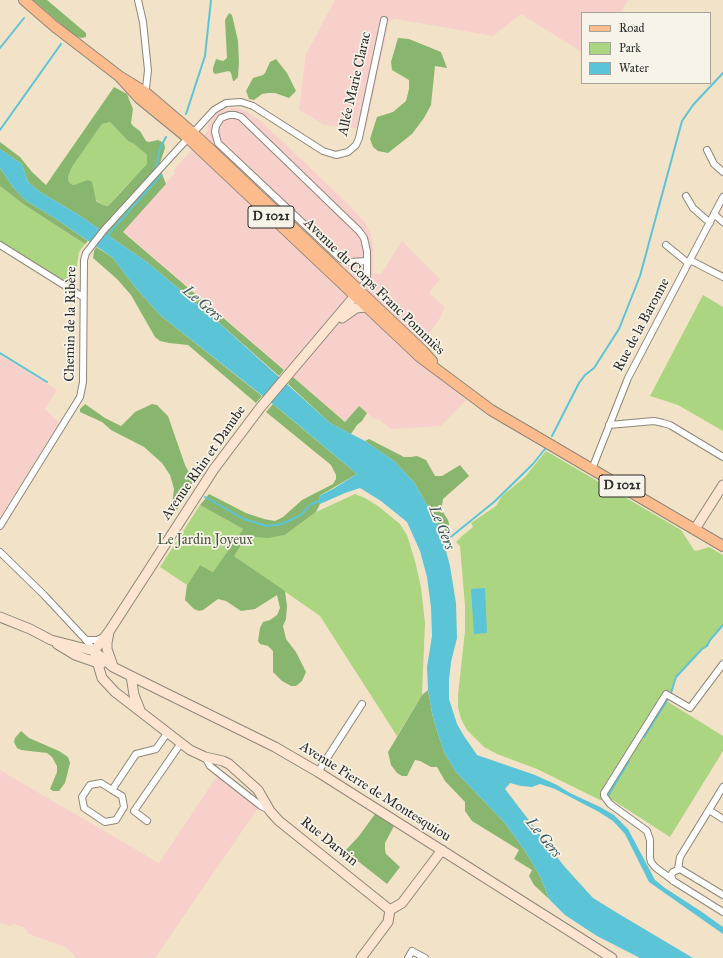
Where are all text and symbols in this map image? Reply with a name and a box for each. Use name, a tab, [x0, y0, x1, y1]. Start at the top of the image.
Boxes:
legend	[581, 12, 711, 84]
text: Road	[619, 21, 645, 35]
street label: Allée Marie Clarac	[335, 30, 375, 138]
text: Park	[619, 41, 641, 55]
text: Water	[619, 61, 649, 75]
road number: D 1021	[248, 206, 294, 228]
street label: Avenue du Corps Franc Pommiès	[300, 215, 448, 359]
street label: Chemin de la Ribère	[62, 266, 80, 382]
street label: Rue de la Baronne	[610, 276, 674, 374]
water label: Le Gers	[179, 282, 225, 326]
street label: Avenue Rhin et Danube	[158, 403, 250, 523]
road number: D 1021	[599, 475, 645, 497]
water label: Le Gers	[424, 503, 458, 553]
park label: Le Jardin Joyeux	[157, 533, 253, 549]
street label: Avenue Pierre de Montesquiou	[296, 738, 454, 846]
street label: Rue Darwin	[297, 814, 361, 870]
water label: Le Gers	[521, 814, 565, 862]

